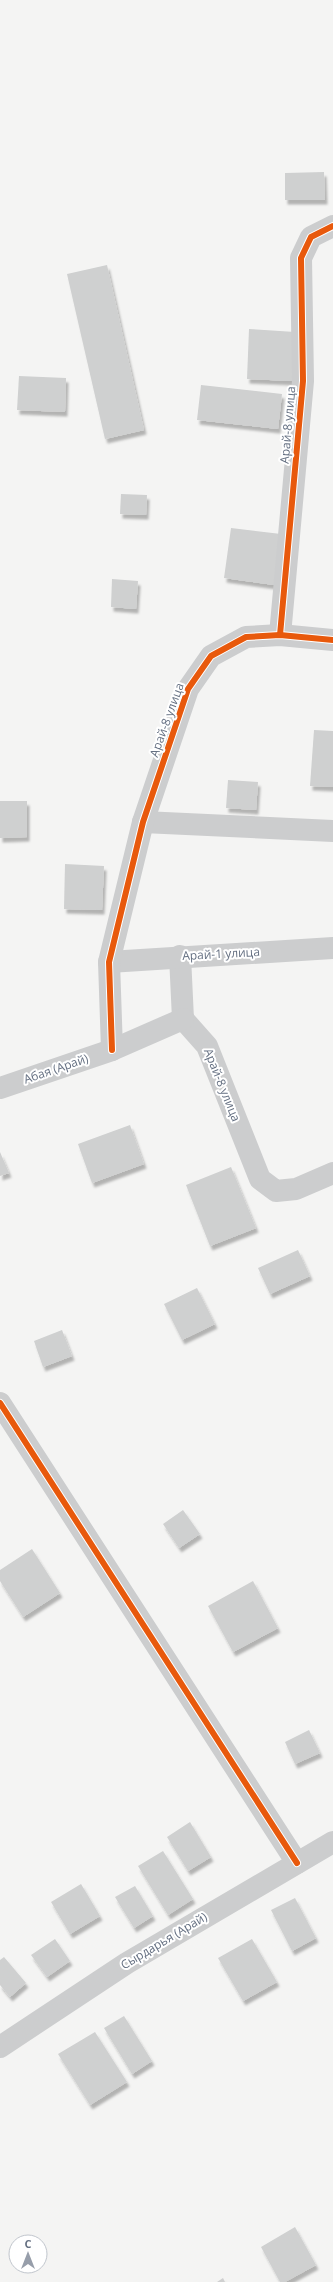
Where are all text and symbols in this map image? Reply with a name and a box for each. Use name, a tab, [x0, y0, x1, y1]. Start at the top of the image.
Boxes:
street label: Арай-8 улица	[276, 385, 299, 464]
street label: Арай-8 улица	[145, 680, 188, 759]
street label: Арай-1 улица	[182, 943, 260, 964]
street label: Арай-8 улица	[200, 1046, 245, 1124]
street label: Абая (Арай)	[21, 1049, 91, 1088]
street label: Сырдарья (Арай)	[117, 1908, 211, 1973]
north arrow	[8, 2234, 48, 2274]
text: С	[24, 2236, 32, 2251]

